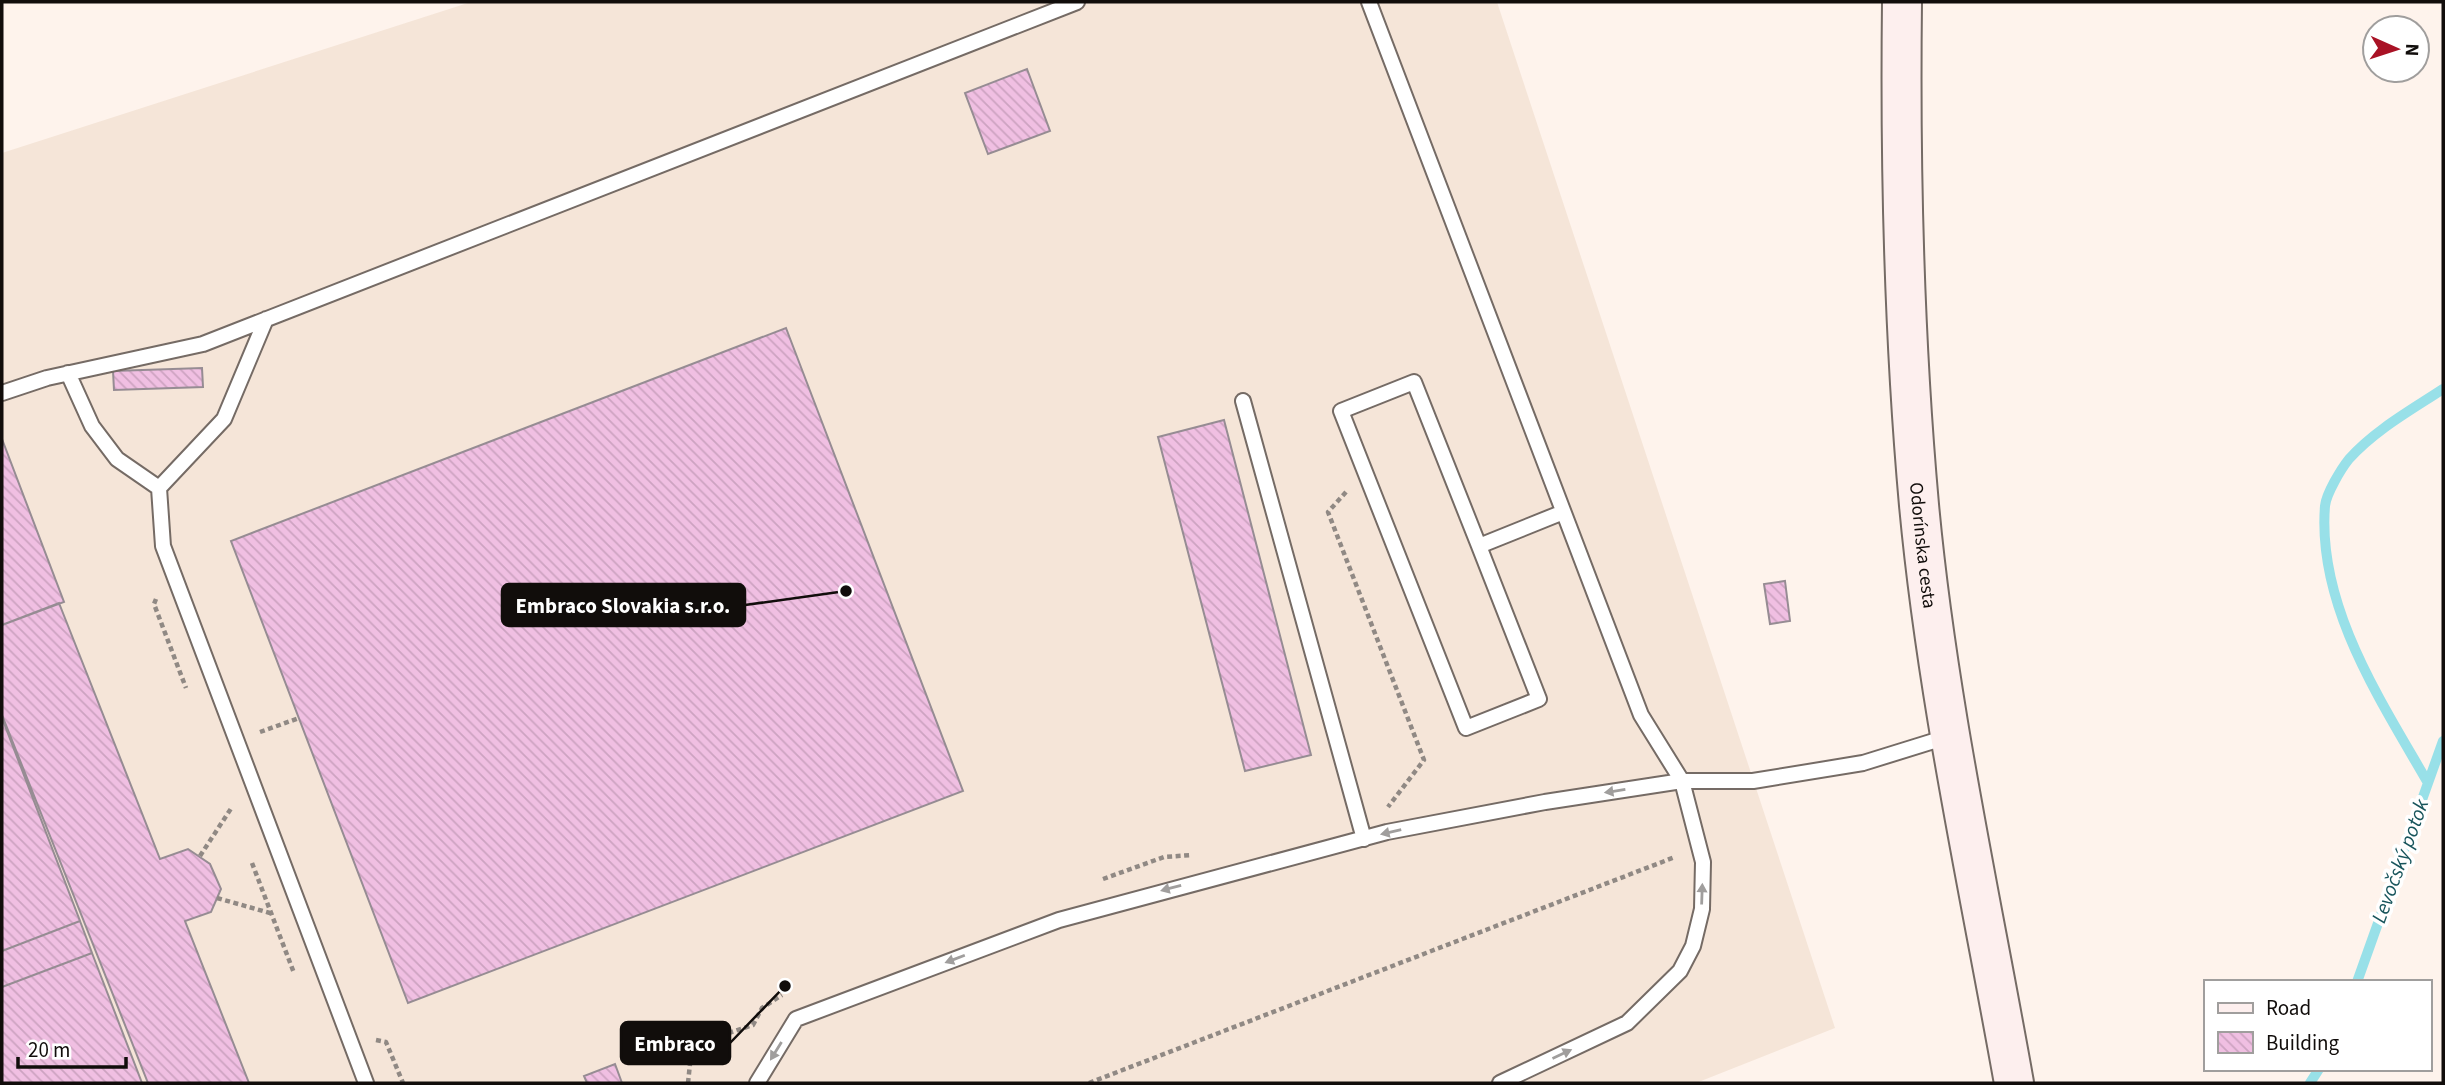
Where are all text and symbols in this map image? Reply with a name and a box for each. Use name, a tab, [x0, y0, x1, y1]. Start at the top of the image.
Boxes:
north arrow	[2361, 14, 2431, 84]
text: N	[2398, 43, 2425, 57]
street label: Odorínska cesta	[1902, 481, 1943, 610]
callout: Embraco Slovakia s.r.o.	[502, 584, 745, 626]
text: Embraco Slovakia s.r.o.	[516, 591, 730, 621]
one-way arrow	[1604, 786, 1626, 797]
water label: Levočský potok	[2364, 794, 2437, 927]
one-way arrow	[1380, 826, 1402, 837]
one-way arrow	[1160, 883, 1182, 894]
one-way arrow	[1696, 883, 1708, 905]
one-way arrow	[944, 954, 965, 965]
legend	[2204, 980, 2431, 1071]
text: Road	[2266, 993, 2311, 1023]
callout: Embraco	[621, 1022, 730, 1064]
scale bar	[18, 1026, 126, 1070]
text: Building	[2266, 1028, 2340, 1058]
text: Embraco	[634, 1029, 716, 1059]
text: 20 m	[28, 1035, 70, 1065]
one-way arrow	[770, 1041, 783, 1060]
one-way arrow	[1552, 1048, 1572, 1060]

